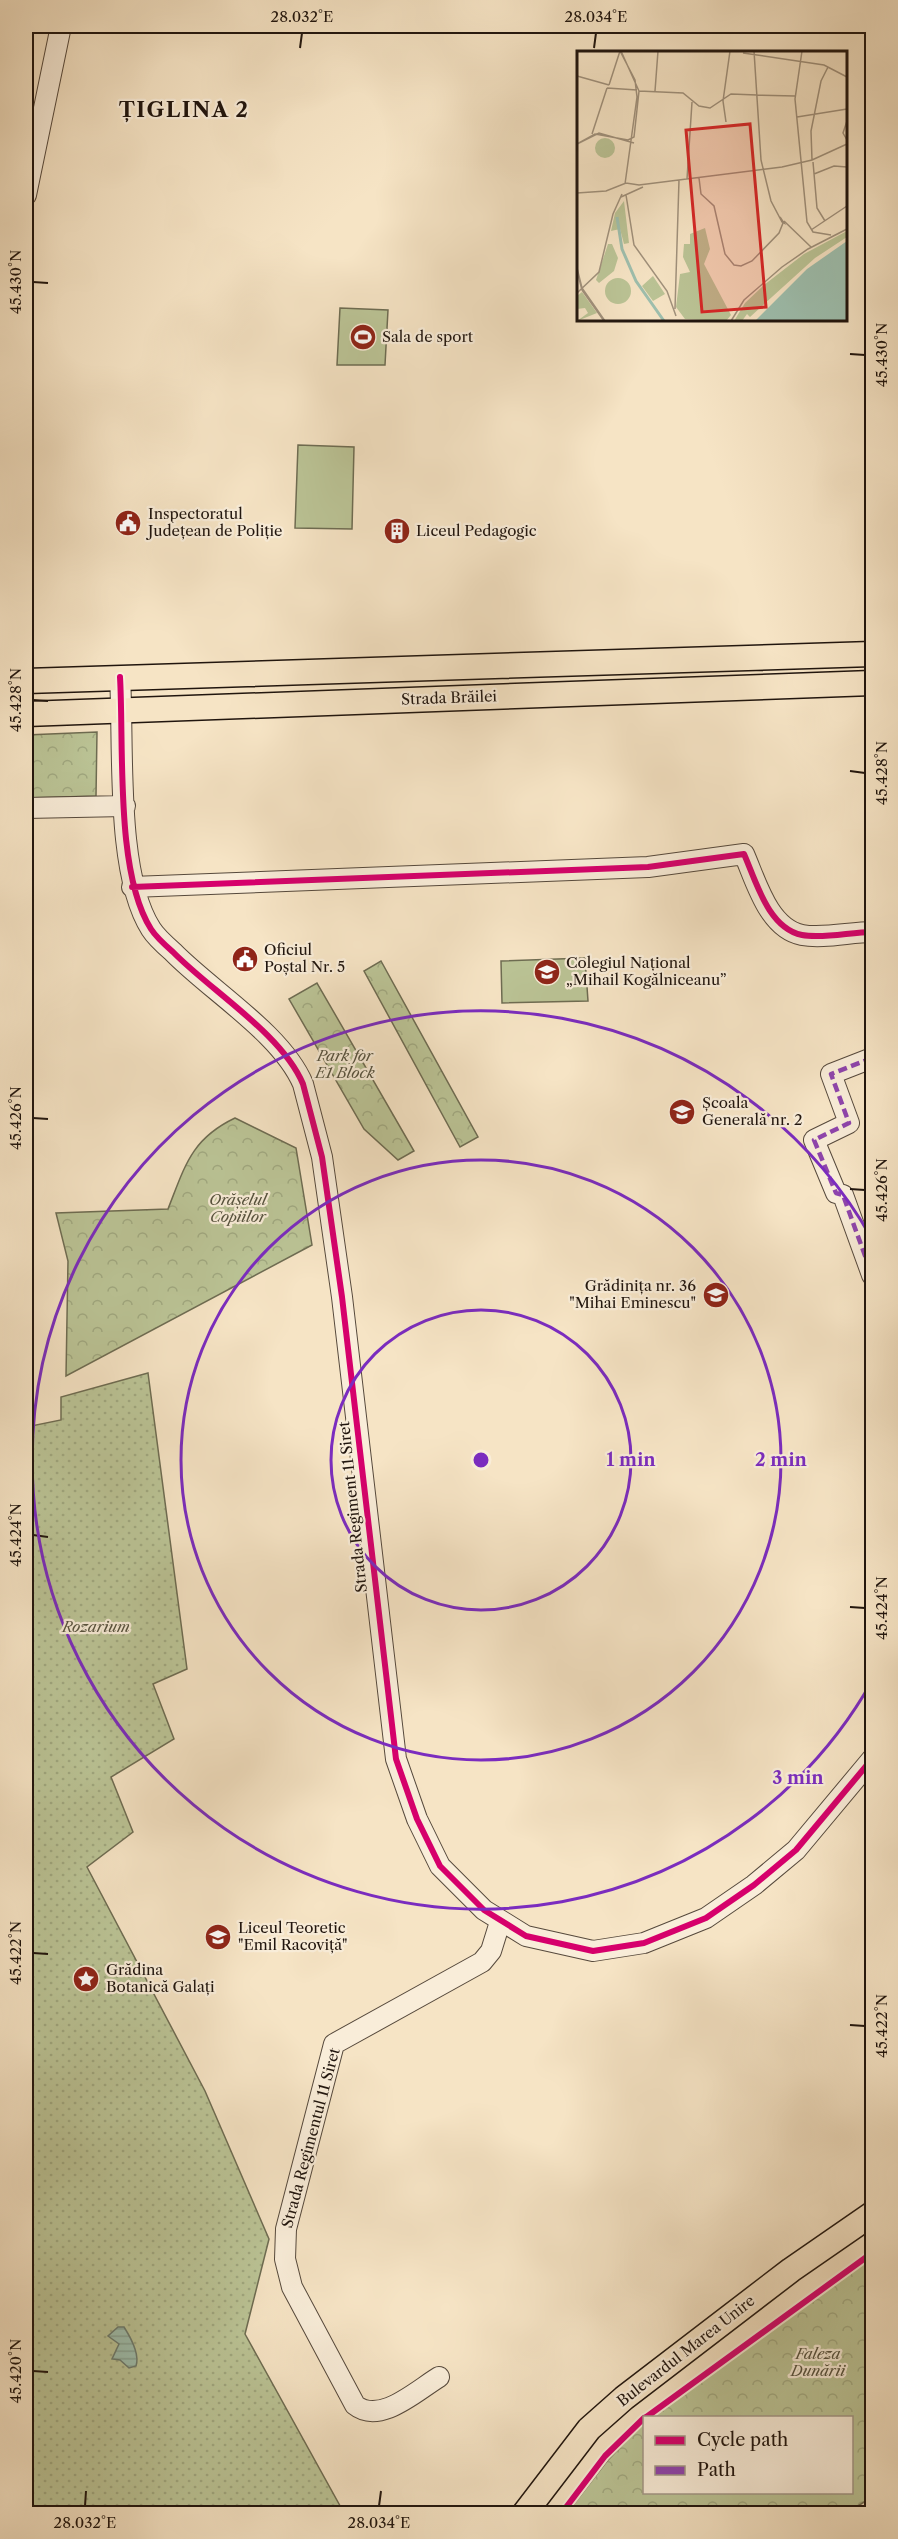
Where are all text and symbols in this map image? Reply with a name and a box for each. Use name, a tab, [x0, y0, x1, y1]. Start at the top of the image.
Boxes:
text: 28.032°E	[271, 7, 333, 26]
text: 28.034°E	[565, 7, 627, 26]
inset map	[577, 51, 847, 321]
district label: ȚIGLINA 2	[119, 97, 249, 123]
text: 45.430°N	[6, 250, 25, 314]
sports icon: Sala de sport	[348, 322, 378, 352]
text: 45.430°N	[872, 323, 891, 387]
place label: Sala de sport	[382, 327, 474, 346]
place label: Inspectoratul Județean de Poliție	[146, 504, 283, 540]
public building icon: Inspectoratul Județean de Poliție	[113, 508, 143, 538]
building icon: Liceul Pedagogic	[382, 516, 412, 546]
place label: Liceul Pedagogic	[416, 521, 537, 540]
text: 45.428°N	[6, 668, 25, 732]
street label: Strada Brăilei	[401, 686, 498, 709]
text: 45.428°N	[872, 741, 891, 805]
place label: Oficiul Poștal Nr. 5	[264, 940, 345, 976]
public building icon: Oficiul Poștal Nr. 5	[230, 944, 260, 974]
place label: Colegiul Național „Mihail Kogălniceanu”	[566, 953, 727, 989]
school or university icon: Colegiul Național „Mihail Kogălniceanu”	[532, 957, 562, 987]
park label: Park for E1 Block	[314, 1046, 375, 1082]
text: 45.426°N	[6, 1086, 25, 1150]
place label: Școala Generală nr. 2	[702, 1093, 803, 1129]
school or university icon: Școala Generală nr. 2	[667, 1097, 697, 1127]
text: 45.426°N	[872, 1158, 891, 1222]
park label: Orășelul Copiilor	[209, 1190, 269, 1226]
place label: Grădinița nr. 36 "Mihai Eminescu"	[569, 1276, 696, 1312]
school or university icon: Grădinița nr. 36 "Mihai Eminescu"	[701, 1280, 731, 1310]
street label: Strada Regiment 11 Siret	[334, 1420, 371, 1594]
text: 1 min	[606, 1449, 656, 1471]
text: 2 min	[755, 1449, 808, 1471]
centre of rings	[471, 1450, 491, 1470]
text: 45.424°N	[6, 1503, 25, 1567]
text: 45.424°N	[872, 1576, 891, 1640]
park label: Rozarium	[61, 1617, 130, 1636]
text: 3 min	[772, 1767, 824, 1789]
place label: Liceul Teoretic "Emil Racoviță"	[238, 1918, 348, 1954]
text: 45.422°N	[6, 1921, 25, 1985]
school or university icon: Liceul Teoretic "Emil Racoviță"	[203, 1922, 233, 1952]
place label: Grădina Botanică Galați	[106, 1960, 215, 1996]
place icon: Grădina Botanică Galați	[71, 1964, 101, 1994]
text: 45.422°N	[872, 1994, 891, 2058]
street label: Strada Regimentul 11 Siret	[277, 2045, 344, 2230]
street label: Bulevardul Marea Unire	[613, 2291, 758, 2410]
text: 45.420°N	[6, 2339, 25, 2403]
park label: Faleza Dunării	[790, 2344, 847, 2380]
legend	[643, 2416, 853, 2494]
text: Cycle path	[697, 2429, 788, 2451]
text: Path	[697, 2459, 736, 2481]
text: 28.032°E	[54, 2513, 116, 2532]
text: 28.034°E	[348, 2513, 410, 2532]

